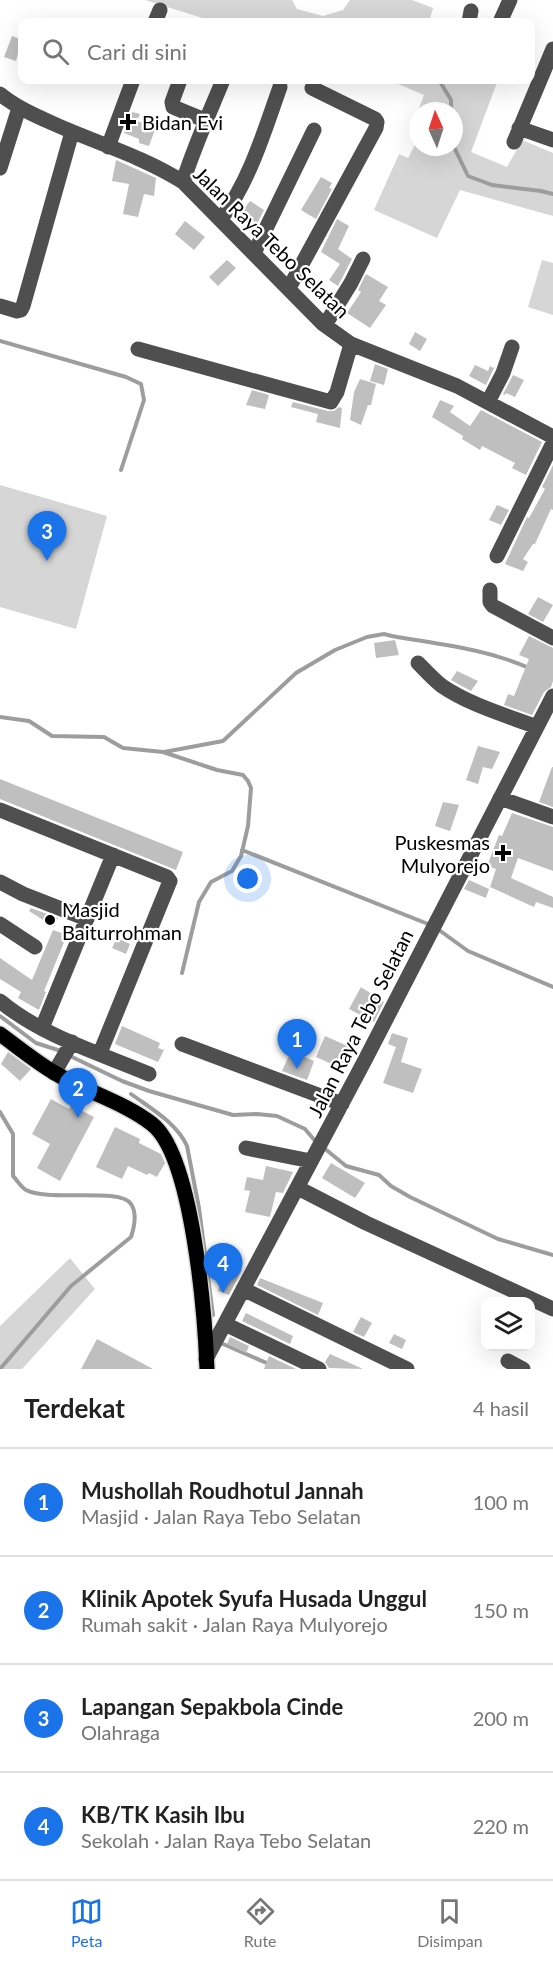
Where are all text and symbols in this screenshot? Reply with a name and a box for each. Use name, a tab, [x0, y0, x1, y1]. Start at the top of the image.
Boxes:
search box	[18, 18, 535, 84]
icon: search	[39, 35, 72, 68]
text: Cari di sini	[87, 38, 187, 65]
north arrow	[409, 102, 463, 156]
place label: Bidan Evi	[142, 110, 223, 134]
marker: Bidan Evi	[119, 113, 137, 131]
street label: Jalan Raya Tebo Selatan	[189, 161, 355, 323]
pin: 3	[28, 512, 66, 561]
place label: Puskesmas Mulyorejo	[394, 830, 490, 877]
marker: Puskesmas Mulyorejo	[494, 844, 512, 862]
your location	[233, 864, 262, 893]
place label: Masjid Baiturrohman	[62, 897, 182, 944]
marker: Masjid Baiturrohman	[43, 913, 57, 927]
street label: Jalan Raya Tebo Selatan	[302, 925, 418, 1121]
pin: 1	[278, 1020, 316, 1069]
pin: 2	[58, 1068, 98, 1118]
pin: 4	[204, 1244, 242, 1293]
map controls	[481, 1297, 535, 1351]
button: layers	[481, 1297, 535, 1351]
text: Terdekat	[24, 1392, 125, 1424]
text: 4 hasil	[473, 1396, 529, 1420]
text: Mushollah Roudhotul Jannah	[81, 1477, 364, 1504]
text: 1	[38, 1490, 49, 1514]
text: 100 m	[473, 1490, 529, 1514]
text: Masjid · Jalan Raya Tebo Selatan	[81, 1504, 361, 1528]
text: Klinik Apotek Syufa Husada Unggul	[81, 1585, 427, 1612]
text: 2	[38, 1598, 49, 1622]
text: 150 m	[473, 1598, 529, 1622]
text: Rumah sakit · Jalan Raya Mulyorejo	[81, 1612, 388, 1636]
text: Lapangan Sepakbola Cinde	[81, 1693, 343, 1720]
text: 3	[38, 1706, 49, 1730]
text: 200 m	[473, 1706, 529, 1730]
text: Olahraga	[81, 1720, 160, 1744]
text: KB/TK Kasih Ibu	[81, 1801, 245, 1828]
text: 4	[38, 1814, 49, 1838]
text: 220 m	[473, 1814, 529, 1838]
text: Sekolah · Jalan Raya Tebo Selatan	[81, 1828, 371, 1852]
tab: Peta	[70, 1895, 103, 1950]
tab: Rute	[244, 1895, 277, 1950]
tab: Disimpan	[417, 1895, 483, 1950]

